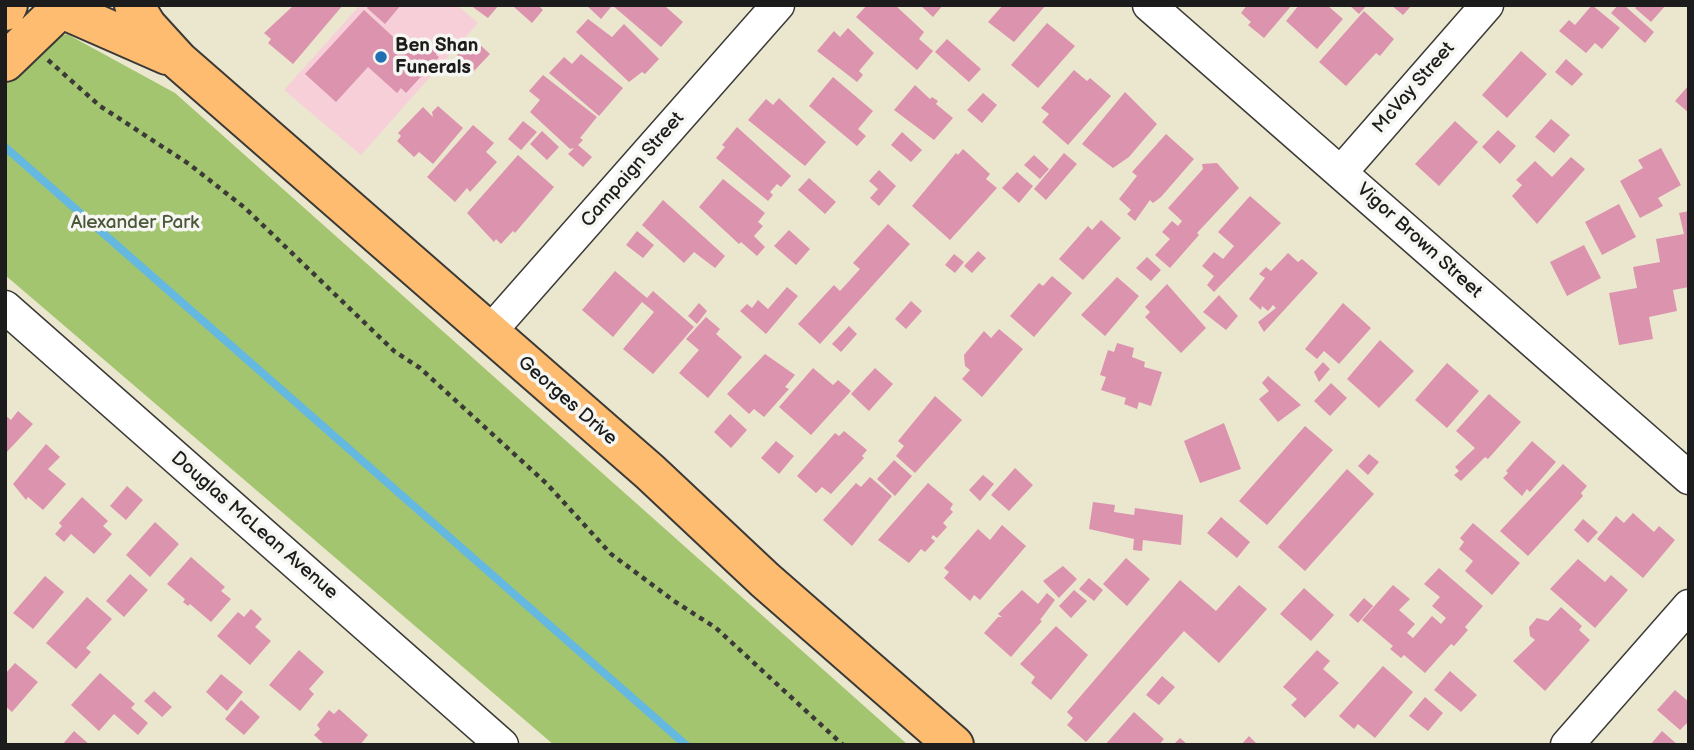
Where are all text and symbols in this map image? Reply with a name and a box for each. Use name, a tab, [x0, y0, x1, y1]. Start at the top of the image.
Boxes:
place label: Ben Shan Funerals	[395, 35, 478, 79]
street label: McVay Street	[1368, 38, 1460, 138]
marker: Ben Shan Funerals	[373, 49, 389, 65]
street label: Campaign Street	[577, 108, 689, 232]
street label: Vigor Brown Street	[1352, 179, 1486, 303]
park label: Alexander Park	[71, 212, 199, 234]
street label: Georges Drive	[513, 352, 621, 450]
street label: Douglas McLean Avenue	[166, 447, 342, 605]

